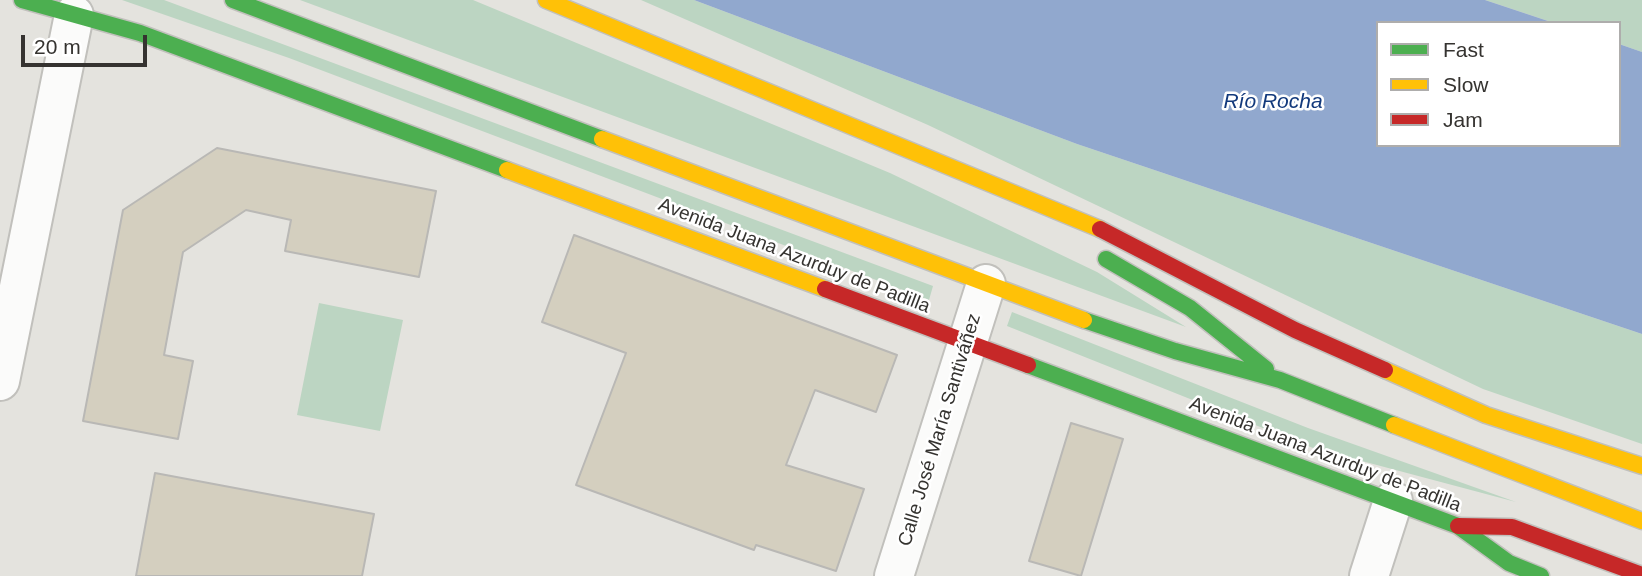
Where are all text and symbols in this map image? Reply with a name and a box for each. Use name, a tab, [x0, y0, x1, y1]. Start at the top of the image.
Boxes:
scale bar	[24, 21, 150, 65]
legend	[1376, 21, 1621, 147]
text: 20 m	[34, 35, 81, 58]
text: Fast	[1443, 38, 1484, 61]
text: Slow	[1443, 73, 1489, 96]
water label: Río Rocha	[1223, 89, 1323, 115]
text: Jam	[1443, 108, 1483, 131]
street label: Avenida Juana Azurduy de Padilla	[655, 194, 933, 318]
street label: Calle José María Santiváñez	[894, 311, 986, 549]
street label: Avenida Juana Azurduy de Padilla	[1186, 393, 1464, 517]

